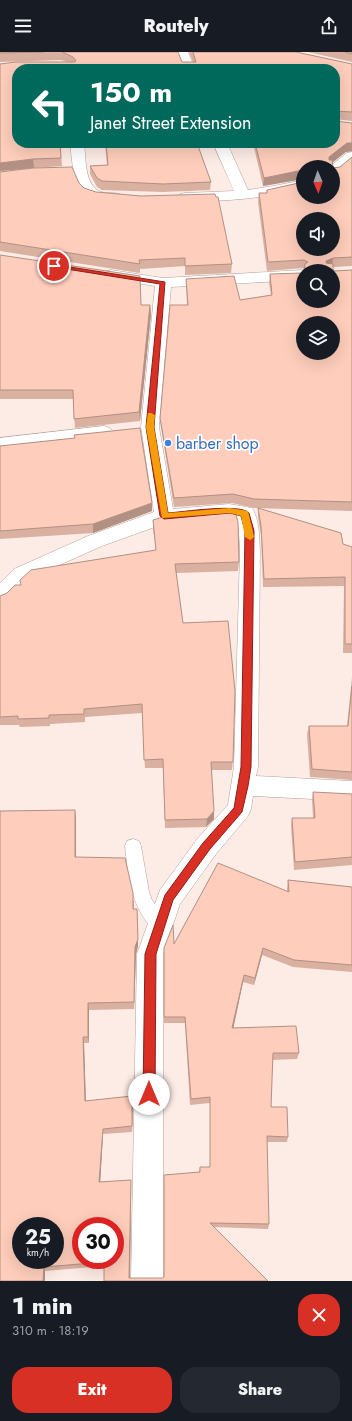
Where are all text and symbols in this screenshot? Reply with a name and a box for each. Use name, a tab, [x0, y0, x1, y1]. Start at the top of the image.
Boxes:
text: Routely	[143, 13, 209, 39]
icon: menu	[12, 15, 34, 37]
icon: share	[318, 15, 340, 37]
text: 150 m	[90, 72, 172, 113]
icon: left	[24, 80, 76, 132]
text: Janet Street Extension	[90, 110, 251, 136]
north arrow	[296, 160, 340, 204]
map controls	[296, 160, 340, 360]
button: sound	[296, 212, 340, 256]
pin	[37, 249, 71, 283]
icon: arrive	[43, 255, 65, 277]
button: search	[296, 264, 340, 308]
button: layers	[296, 316, 340, 360]
place label: barber shop	[176, 432, 259, 455]
marker: barber shop	[163, 438, 173, 448]
position arrow	[128, 1073, 170, 1115]
speed limit sign: 30	[72, 1217, 124, 1269]
text: 25	[25, 1223, 51, 1252]
text: km/h	[27, 1245, 49, 1260]
text: 1 min	[12, 1288, 73, 1323]
button: close	[298, 1294, 340, 1336]
text: 310 m · 18:19	[12, 1321, 89, 1340]
button: Exit	[12, 1367, 172, 1413]
button: Share	[180, 1367, 340, 1413]

